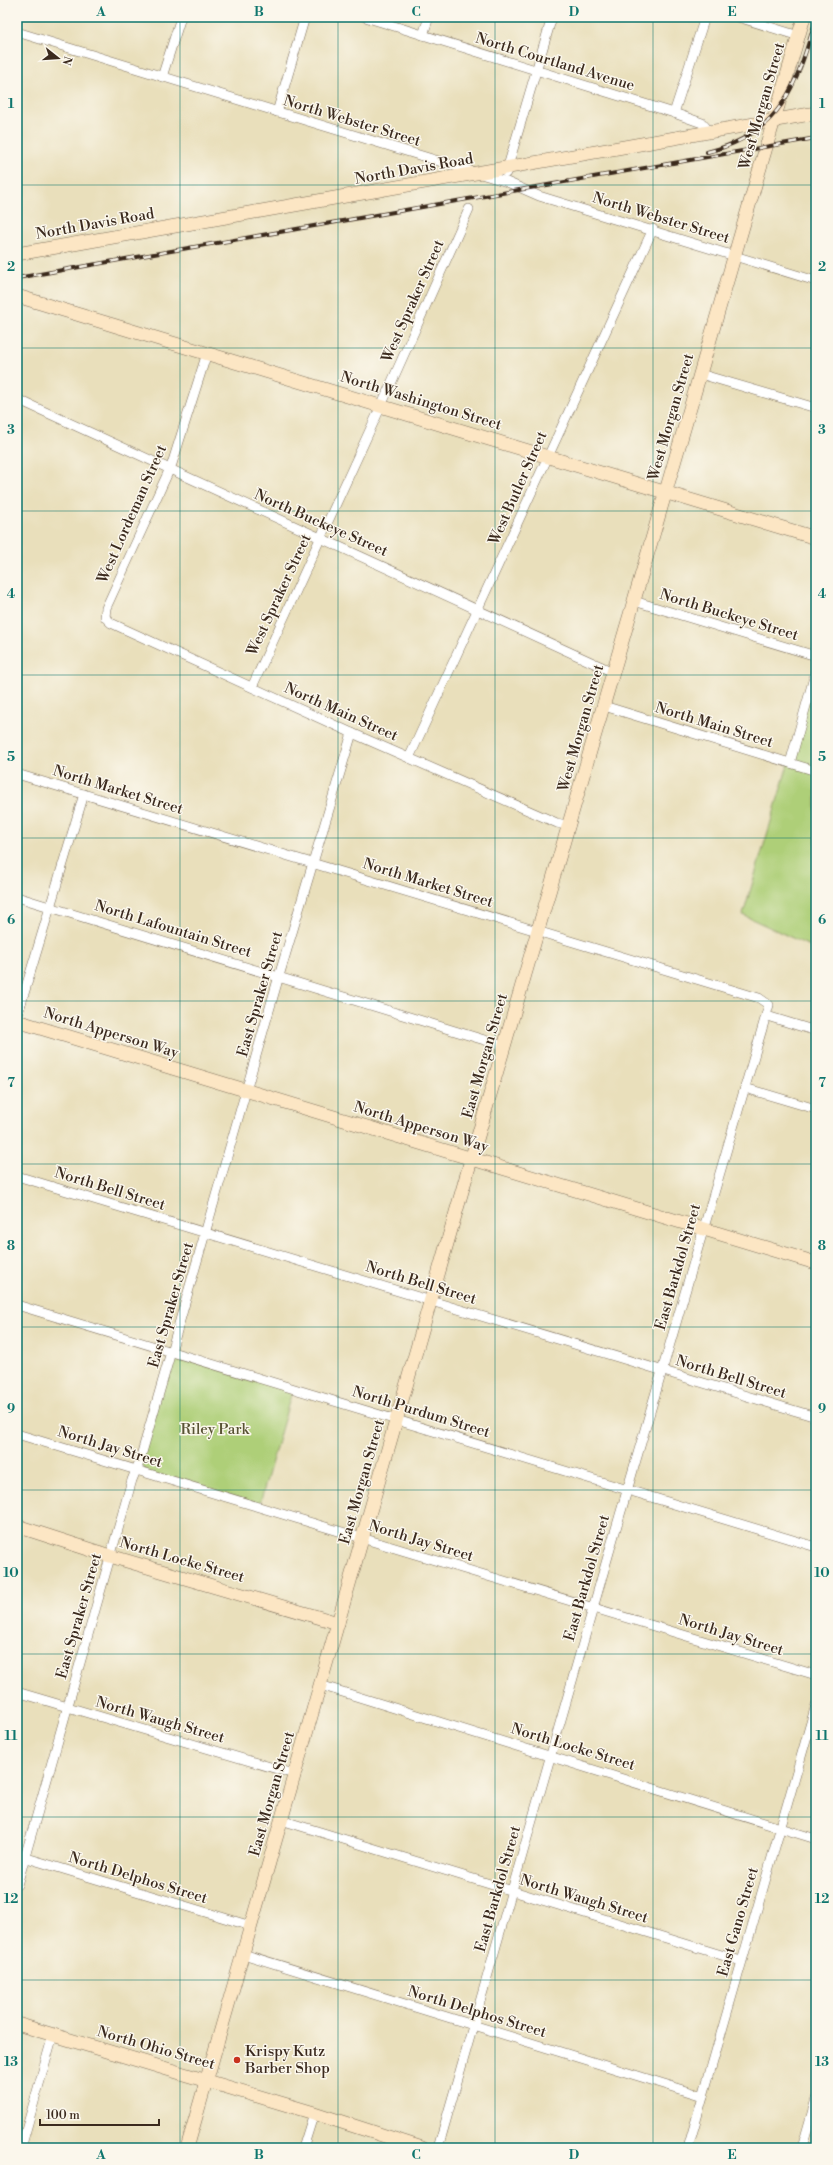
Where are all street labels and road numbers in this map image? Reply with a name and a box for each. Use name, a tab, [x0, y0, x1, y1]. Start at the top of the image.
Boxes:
street label: North Courtland Avenue	[473, 29, 637, 95]
street label: West Morgan Street	[734, 40, 789, 173]
street label: North Webster Street	[281, 91, 424, 151]
street label: North Davis Road	[353, 149, 475, 189]
street label: North Webster Street	[590, 188, 733, 248]
street label: North Davis Road	[34, 204, 156, 244]
street label: West Spraker Street	[377, 236, 449, 366]
street label: West Morgan Street	[643, 351, 698, 484]
street label: North Washington Street	[338, 367, 505, 435]
street label: West Butler Street	[484, 428, 552, 549]
street label: West Lordeman Street	[92, 441, 171, 587]
street label: North Buckeye Street	[251, 485, 391, 561]
street label: West Spraker Street	[242, 530, 316, 660]
street label: North Buckeye Street	[657, 585, 801, 645]
street label: West Morgan Street	[553, 662, 608, 795]
street label: North Main Street	[281, 678, 401, 746]
street label: North Main Street	[653, 698, 776, 752]
street label: North Market Street	[50, 761, 186, 819]
street label: North Market Street	[360, 854, 496, 912]
street label: North Lafountain Street	[92, 896, 254, 962]
street label: East Spraker Street	[233, 928, 287, 1059]
street label: East Morgan Street	[458, 991, 512, 1121]
street label: North Apperson Way	[41, 1003, 181, 1063]
street label: North Apperson Way	[351, 1097, 491, 1157]
street label: North Bell Street	[52, 1163, 168, 1215]
street label: East Barkdol Street	[651, 1201, 705, 1332]
street label: East Spraker Street	[144, 1239, 198, 1370]
street label: North Bell Street	[363, 1257, 479, 1309]
street label: North Bell Street	[673, 1351, 789, 1403]
street label: North Purdum Street	[350, 1382, 493, 1442]
street label: East Morgan Street	[335, 1417, 389, 1547]
street label: North Jay Street	[55, 1422, 165, 1472]
street label: East Barkdol Street	[560, 1512, 614, 1643]
street label: North Jay Street	[366, 1516, 476, 1566]
street label: North Locke Street	[117, 1533, 247, 1587]
street label: East Spraker Street	[52, 1550, 106, 1681]
street label: North Jay Street	[676, 1610, 786, 1660]
street label: North Waugh Street	[93, 1693, 227, 1748]
street label: North Locke Street	[509, 1719, 638, 1775]
street label: East Morgan Street	[245, 1729, 299, 1859]
street label: East Barkdol Street	[471, 1823, 525, 1954]
street label: North Delphos Street	[66, 1848, 210, 1908]
street label: East Gano Street	[713, 1864, 763, 1979]
street label: North Waugh Street	[518, 1870, 651, 1928]
street label: North Delphos Street	[405, 1982, 549, 2042]
street label: North Ohio Street	[95, 2022, 218, 2074]

